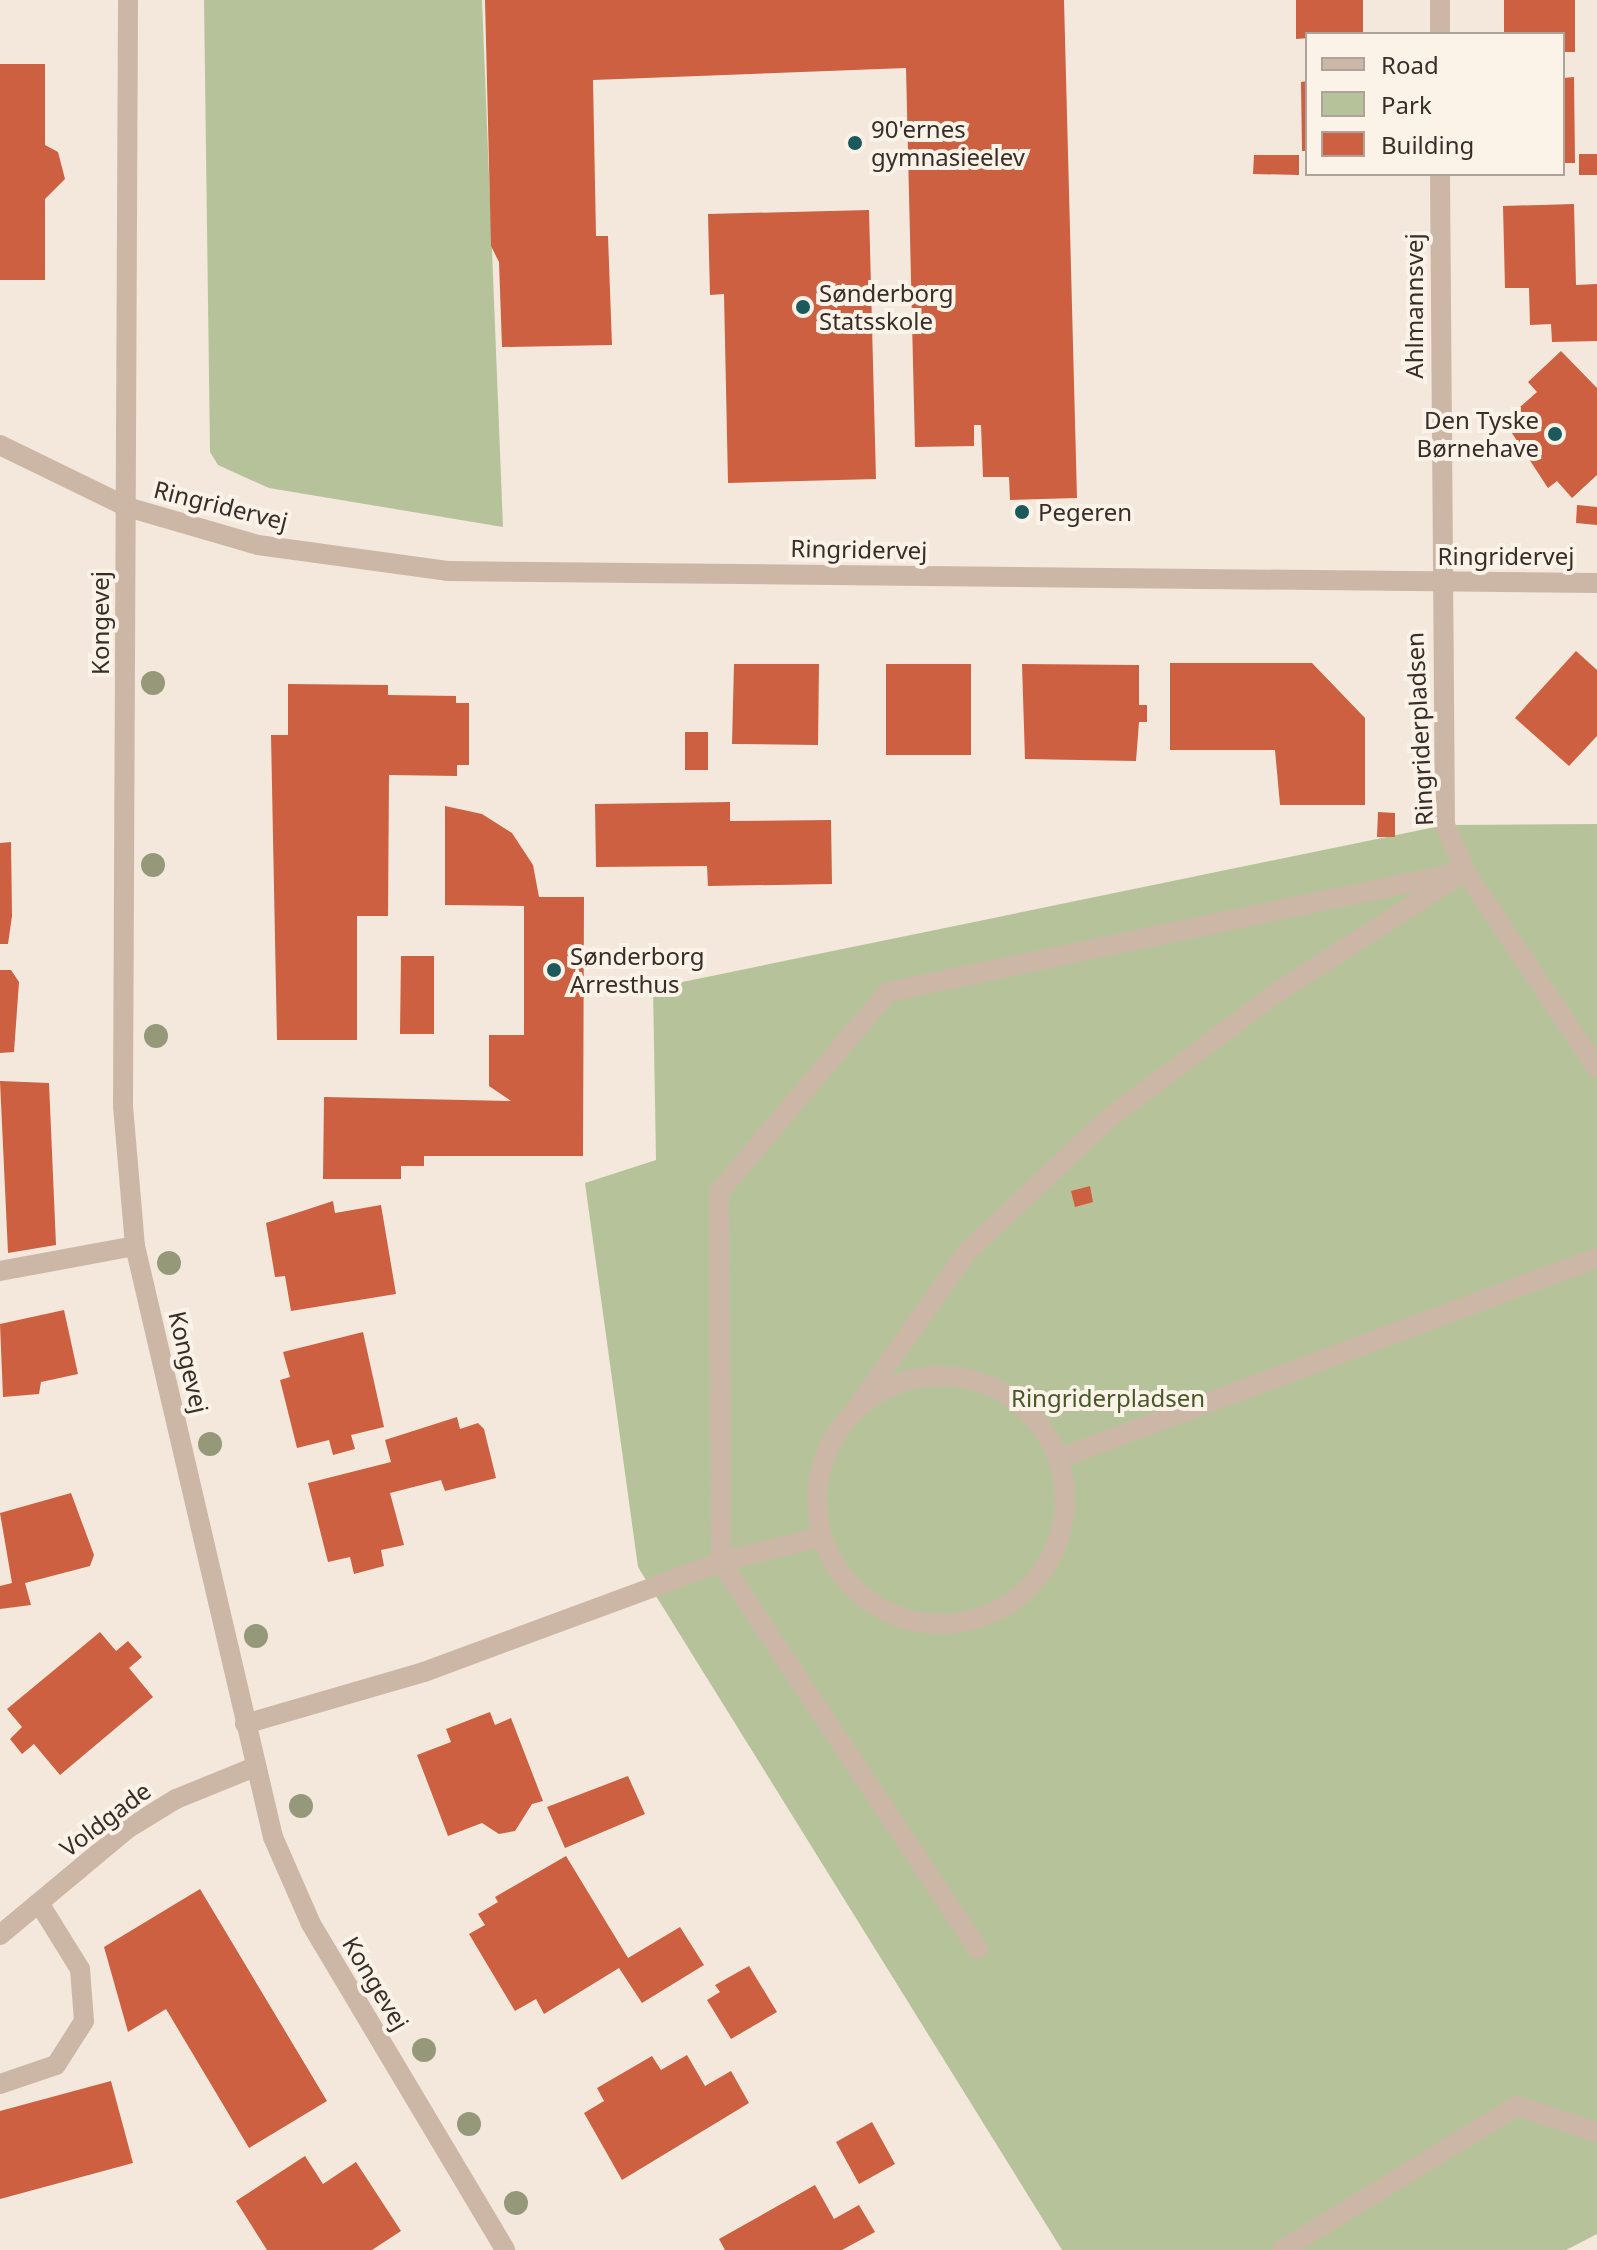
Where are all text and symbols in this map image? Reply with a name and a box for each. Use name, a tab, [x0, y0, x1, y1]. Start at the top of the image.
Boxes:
legend	[1305, 32, 1565, 176]
text: Road	[1381, 48, 1439, 81]
text: Park	[1381, 88, 1432, 121]
place label: 90'ernes gymnasieelev	[871, 115, 1025, 171]
text: Building	[1381, 128, 1474, 161]
marker: 90'ernes gymnasieelev	[846, 134, 864, 152]
street label: Ahlmannsvej	[1400, 233, 1428, 379]
place label: Sønderborg Statsskole	[819, 279, 953, 335]
marker: Sønderborg Statsskole	[794, 298, 812, 316]
place label: Den Tyske Børnehave	[1417, 406, 1539, 462]
marker: Den Tyske Børnehave	[1546, 425, 1564, 443]
street label: Ringridervej	[151, 474, 291, 536]
place label: Pegeren	[1038, 498, 1132, 526]
marker: Pegeren	[1013, 503, 1031, 521]
street label: Ringridervej	[790, 533, 928, 565]
street label: Ringridervej	[1438, 542, 1574, 570]
street label: Kongevej	[86, 571, 114, 675]
street label: Ringriderpladsen	[1400, 631, 1438, 827]
place label: Sønderborg Arresthus	[570, 942, 704, 998]
marker: Sønderborg Arresthus	[545, 961, 563, 979]
street label: Kongevej	[163, 1308, 215, 1416]
park label: Ringriderpladsen	[1011, 1384, 1205, 1412]
street label: Voldgade	[54, 1776, 156, 1862]
street label: Kongevej	[337, 1931, 415, 2035]

